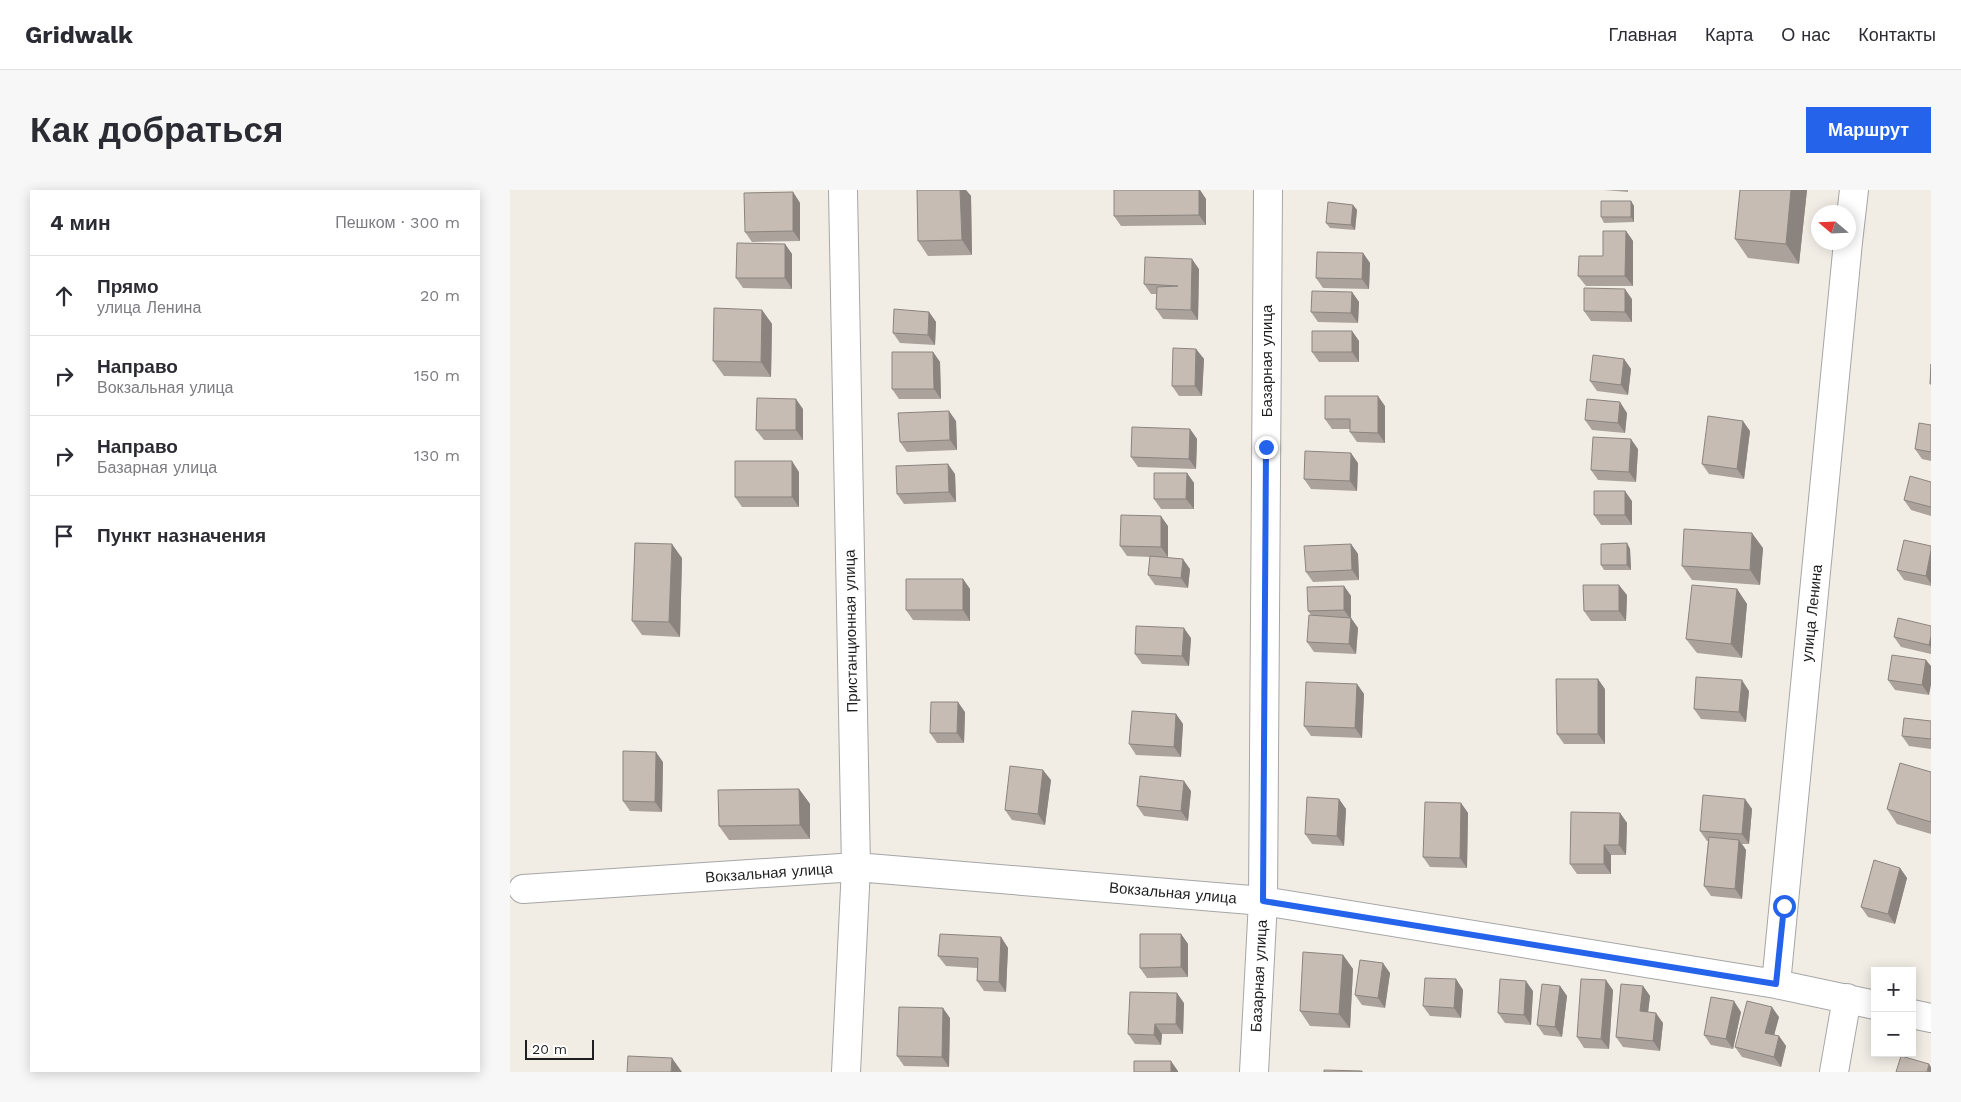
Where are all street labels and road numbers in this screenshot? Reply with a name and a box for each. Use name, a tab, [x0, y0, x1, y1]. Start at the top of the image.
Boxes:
street label: Базарная улица	[1258, 304, 1276, 417]
street label: Пристанционная улица	[841, 549, 861, 713]
street label: улица Ленина	[1798, 563, 1826, 663]
street label: Вокзальная улица	[705, 860, 834, 886]
street label: Вокзальная улица	[1108, 878, 1238, 908]
street label: Базарная улица	[1247, 919, 1271, 1033]

